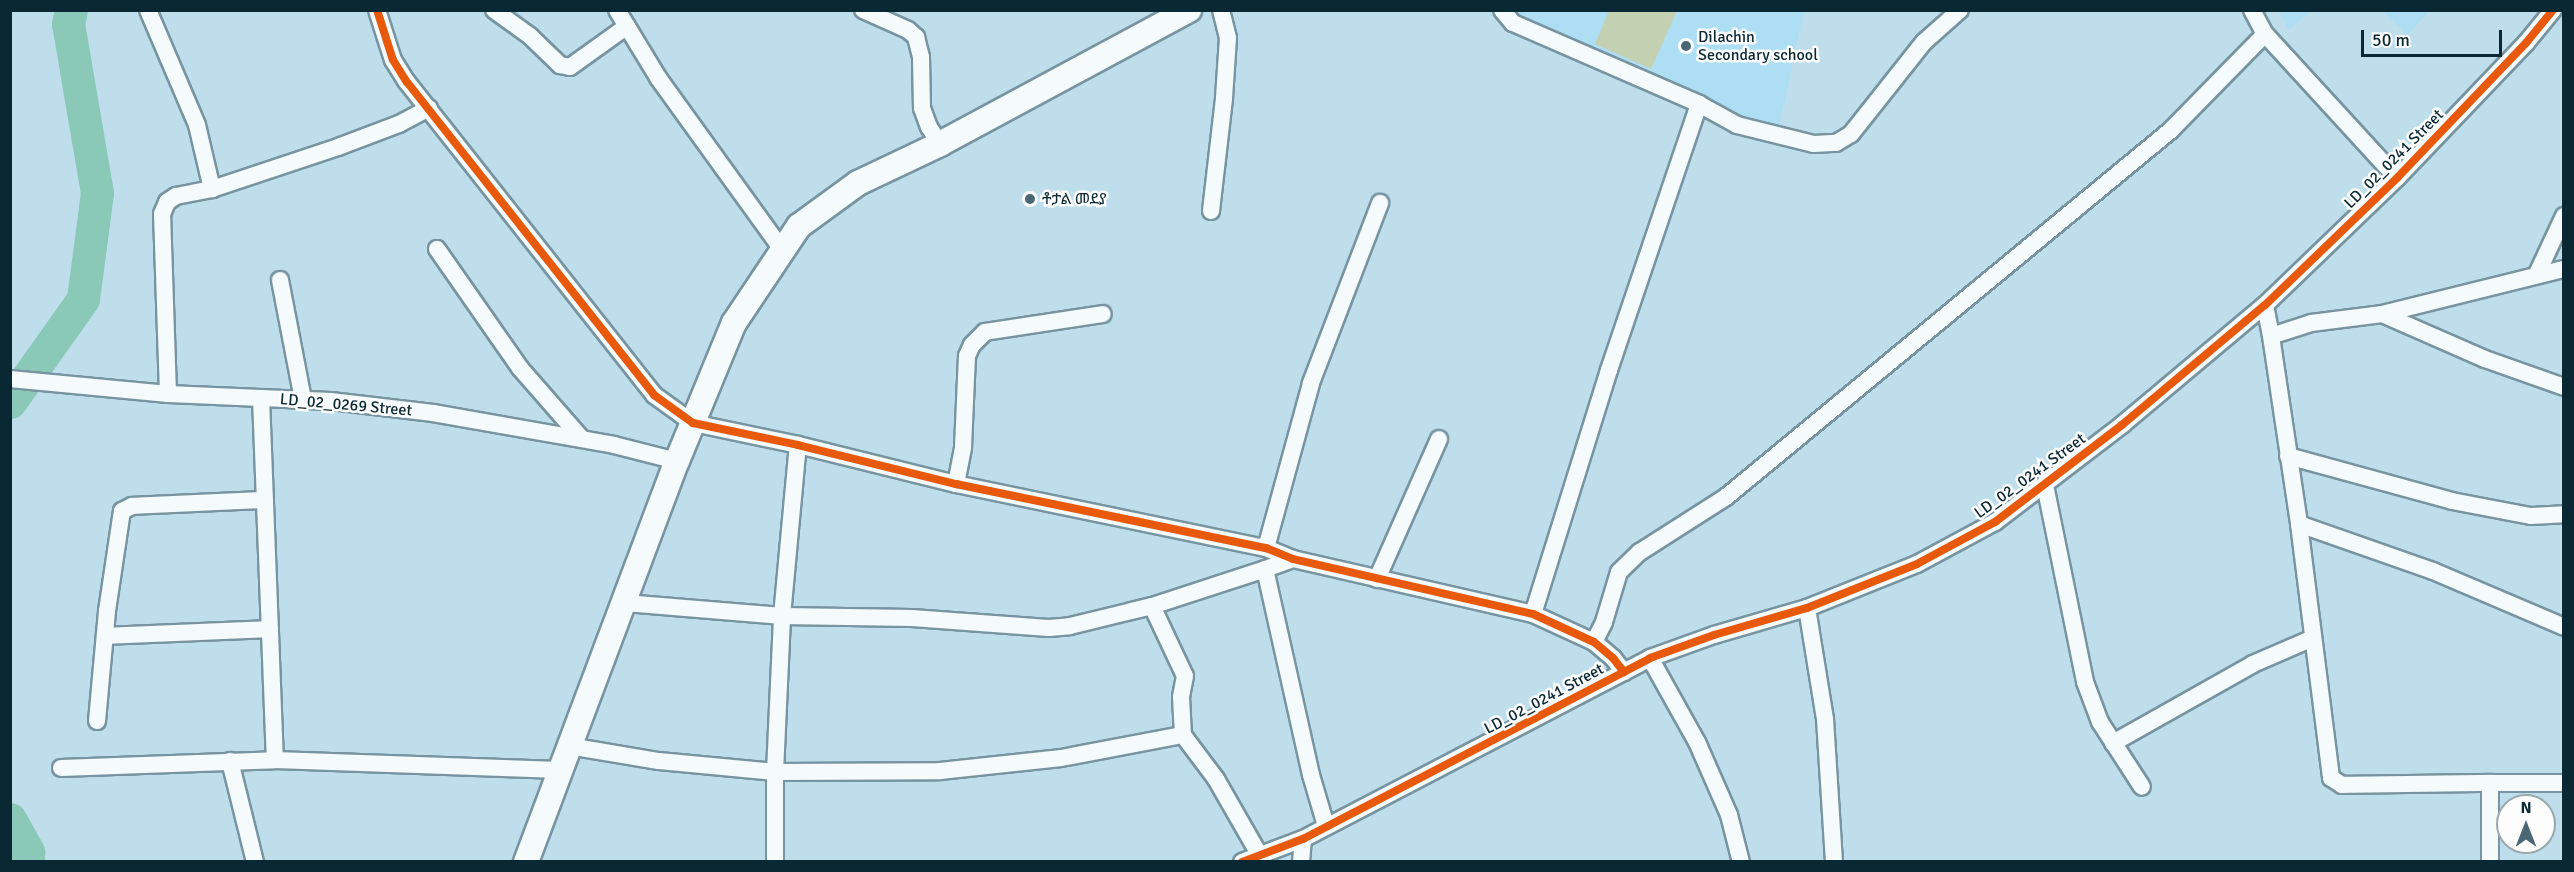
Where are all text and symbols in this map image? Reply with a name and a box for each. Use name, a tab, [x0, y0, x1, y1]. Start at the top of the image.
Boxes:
scale bar	[2364, 18, 2505, 56]
place label: Dilachin Secondary school	[1698, 27, 1818, 65]
text: 50 m	[2372, 29, 2410, 51]
marker: Dilachin Secondary school	[1679, 39, 1693, 53]
street label: LD_02_0241 Street	[2340, 105, 2448, 213]
place label: ቶታል መደያ	[1042, 189, 1107, 209]
marker: ቶታል መደያ	[1023, 192, 1037, 206]
street label: LD_02_0269 Street	[279, 390, 413, 420]
street label: LD_02_0241 Street	[1971, 429, 2089, 523]
street label: LD_02_0241 Street	[1481, 659, 1607, 739]
north arrow	[2496, 794, 2556, 854]
text: N	[2520, 798, 2532, 818]

